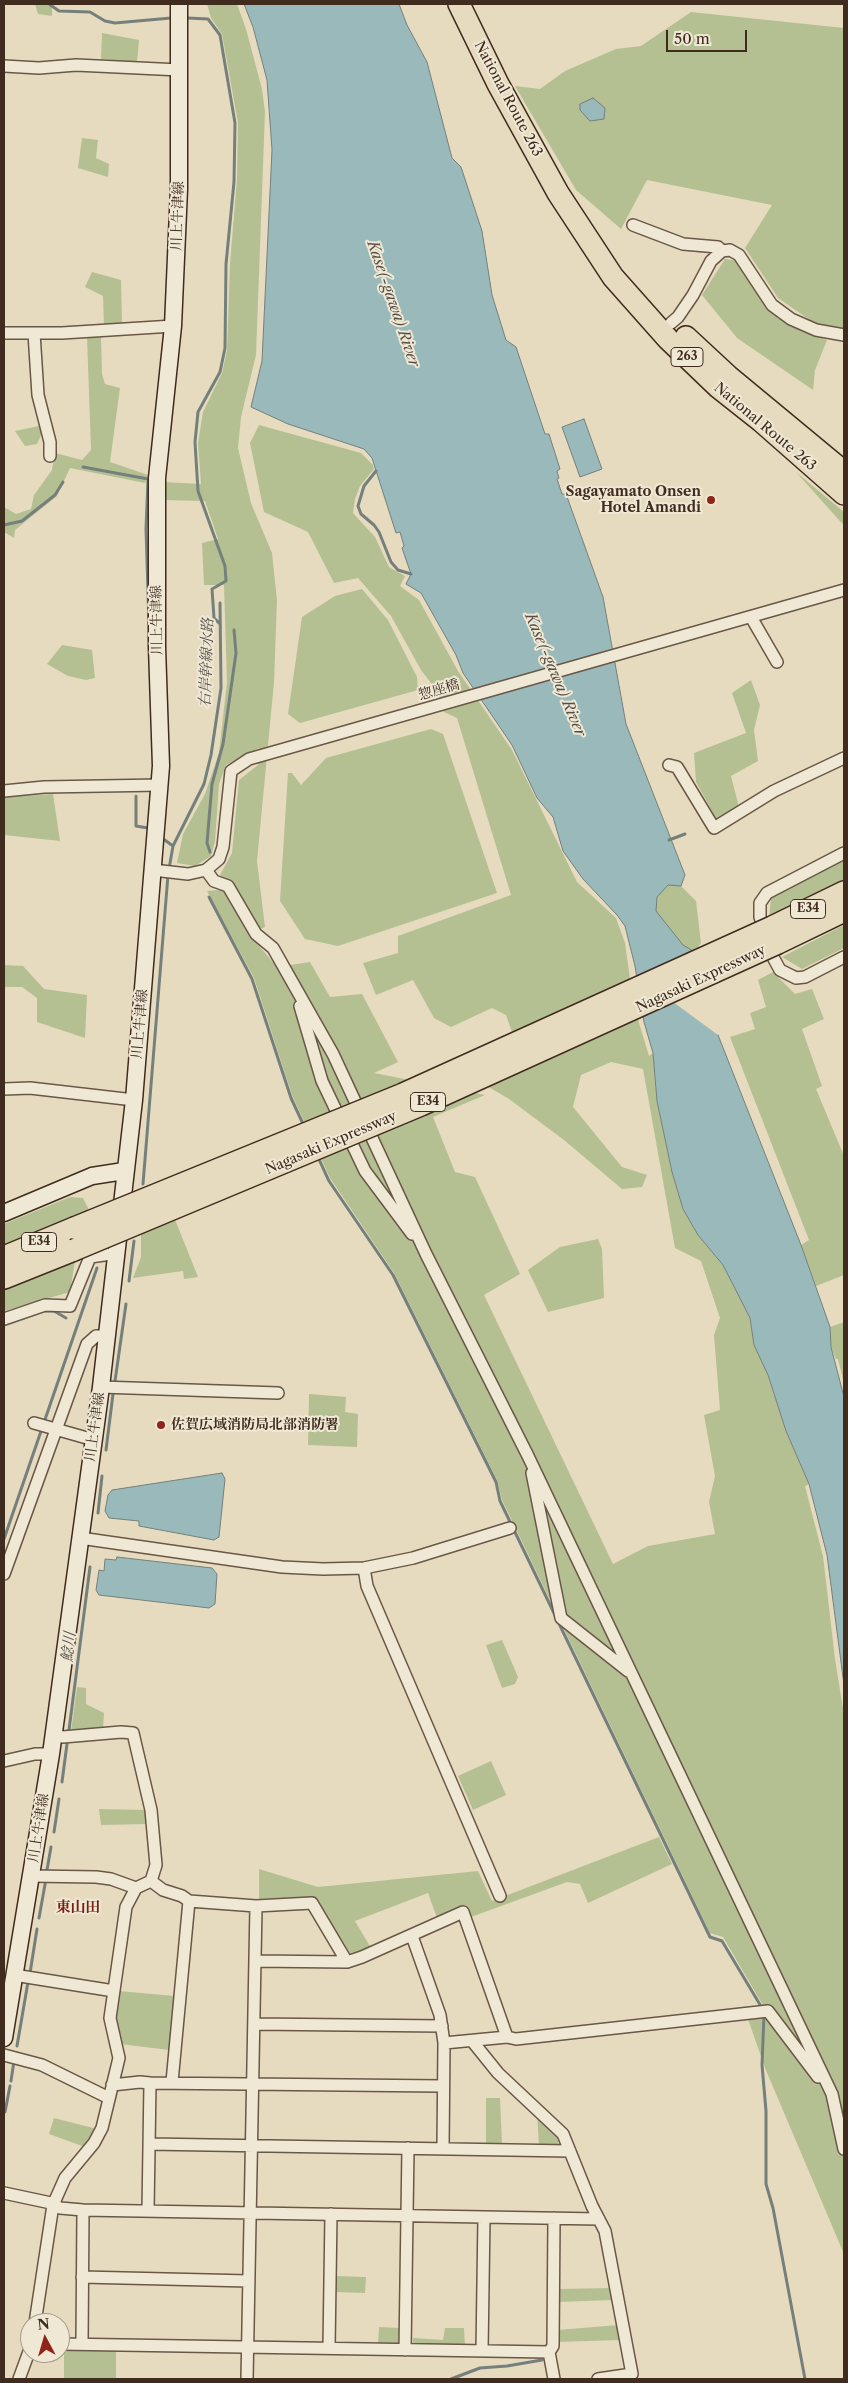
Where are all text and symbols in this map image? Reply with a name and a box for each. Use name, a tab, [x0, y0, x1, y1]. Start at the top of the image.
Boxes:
scale bar	[668, 20, 749, 52]
text: 50 m	[674, 29, 710, 48]
street label: National Route 263	[470, 38, 546, 160]
street label: 川上牛津線	[168, 181, 188, 251]
water label: Kase(-gawa) River	[363, 238, 423, 370]
road number: 263	[671, 348, 703, 367]
street label: National Route 263	[710, 379, 820, 475]
place label: Sagayamato Onsen Hotel Amandi	[566, 484, 701, 516]
marker: Sagayamato Onsen Hotel Amandi	[705, 494, 717, 506]
street label: 川上牛津線	[148, 585, 166, 655]
water label: Kase(-gawa) River	[521, 610, 589, 740]
water label: 右岸幹線水路	[196, 618, 218, 708]
street label: 惣座橋	[416, 676, 462, 704]
road number: E34	[790, 900, 826, 919]
street label: Nagasaki Expressway	[634, 942, 768, 1016]
street label: 川上牛津線	[129, 988, 151, 1060]
road number: E34	[410, 1092, 446, 1112]
street label: Nagasaki Expressway	[263, 1108, 399, 1178]
road number: E34	[22, 1232, 56, 1252]
street label: 川上牛津線	[82, 1391, 108, 1463]
place label: 佐賀広域消防局北部消防署	[171, 1417, 339, 1433]
marker: 佐賀広域消防局北部消防署	[155, 1419, 167, 1431]
water label: 鯰川	[58, 1631, 80, 1663]
street label: 川上牛津線	[25, 1792, 53, 1864]
district label: 東山田	[56, 1899, 100, 1917]
north arrow	[20, 2313, 70, 2363]
text: N	[37, 2314, 51, 2334]

